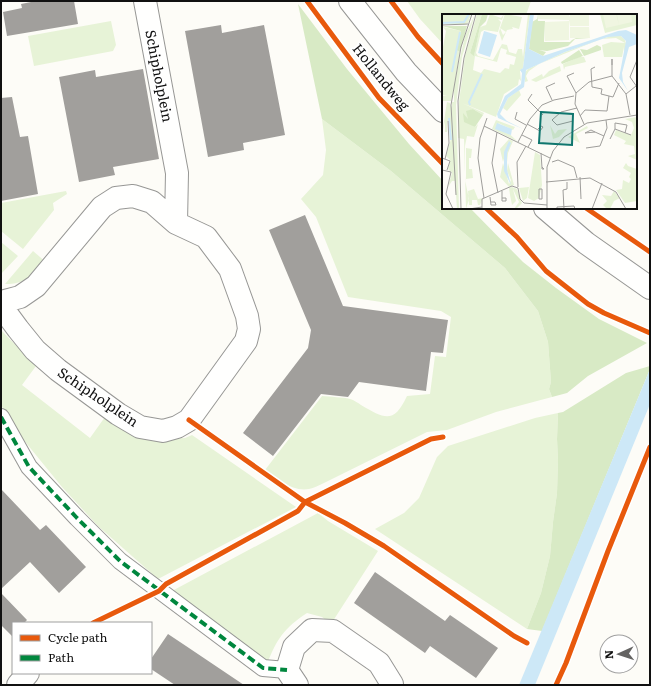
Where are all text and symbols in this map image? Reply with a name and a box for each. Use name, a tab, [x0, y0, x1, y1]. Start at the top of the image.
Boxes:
inset map	[442, 14, 637, 209]
street label: Schipholplein	[141, 28, 179, 124]
street label: Hollandweg	[349, 39, 415, 114]
street label: Schipholplein	[54, 362, 143, 431]
legend	[12, 622, 152, 674]
text: Cycle path	[48, 628, 108, 646]
north arrow	[599, 634, 639, 674]
text: Path	[48, 648, 74, 666]
text: N	[600, 650, 616, 660]

